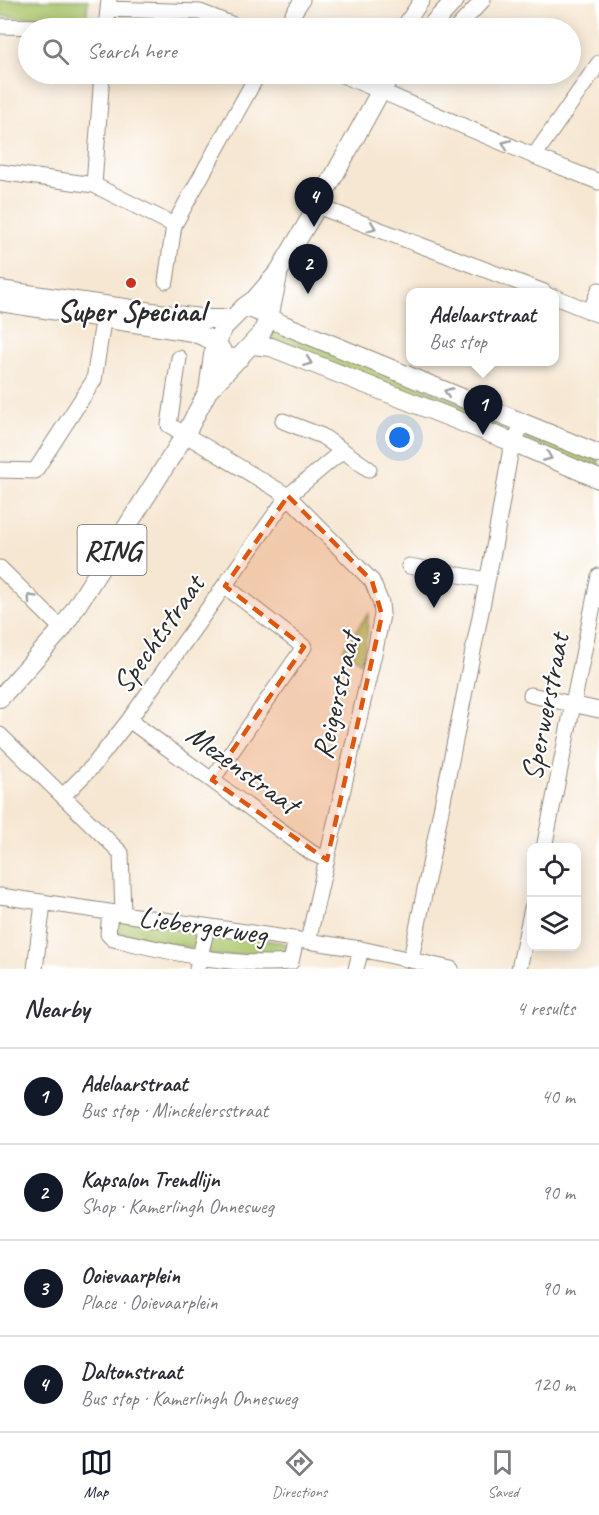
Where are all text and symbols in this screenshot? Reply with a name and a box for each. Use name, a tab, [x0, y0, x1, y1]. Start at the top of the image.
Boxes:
search box	[18, 18, 581, 84]
icon: search	[39, 35, 72, 68]
text: Search here	[87, 37, 177, 65]
one-way arrow	[501, 139, 512, 151]
pin: 4	[294, 178, 334, 227]
one-way arrow	[366, 220, 377, 232]
pin: 2	[288, 244, 328, 294]
marker: Super Speciaal	[124, 276, 138, 290]
popup	[406, 288, 559, 366]
place label: Super Speciaal	[57, 292, 211, 330]
text: Adelaarstraat	[429, 301, 536, 329]
text: Bus stop	[429, 329, 487, 354]
one-way arrow	[301, 355, 312, 367]
pin: 1	[464, 386, 502, 435]
one-way arrow	[443, 387, 454, 399]
your location	[385, 423, 414, 452]
one-way arrow	[541, 450, 552, 462]
road number: RING	[78, 525, 146, 575]
pin: 3	[414, 558, 454, 608]
street label: Spechtstraat	[104, 565, 214, 700]
one-way arrow	[27, 595, 38, 605]
street label: Reigerstraat	[303, 625, 370, 763]
street label: Sperwerstraat	[512, 627, 578, 784]
street label: Mezenstraat	[179, 715, 310, 825]
map controls	[527, 843, 581, 951]
button: locate	[527, 843, 581, 897]
street label: Liebergerweg	[136, 897, 272, 953]
button: layers	[527, 897, 581, 951]
text: Nearby	[24, 992, 89, 1025]
text: 4 results	[516, 996, 575, 1021]
text: Adelaarstraat	[81, 1070, 188, 1098]
text: 1	[39, 1084, 48, 1109]
text: 40 m	[541, 1084, 575, 1109]
text: Bus stop · Minckelersstraat	[81, 1098, 268, 1123]
text: Kapsalon Trendlijn	[81, 1166, 220, 1194]
text: 2	[39, 1180, 48, 1205]
text: 90 m	[541, 1180, 575, 1205]
text: Shop · Kamerlingh Onnesweg	[81, 1194, 274, 1219]
text: Ooievaarplein	[81, 1262, 180, 1290]
text: 3	[39, 1276, 48, 1301]
text: 90 m	[541, 1276, 575, 1301]
text: Place · Ooievaarplein	[81, 1290, 218, 1315]
text: Daltonstraat	[81, 1358, 182, 1386]
text: 4	[39, 1372, 48, 1397]
text: 120 m	[532, 1372, 575, 1397]
text: Bus stop · Kamerlingh Onnesweg	[81, 1386, 297, 1411]
tab: Map	[80, 1446, 113, 1502]
tab: Directions	[272, 1446, 327, 1502]
tab: Saved	[486, 1446, 519, 1502]

